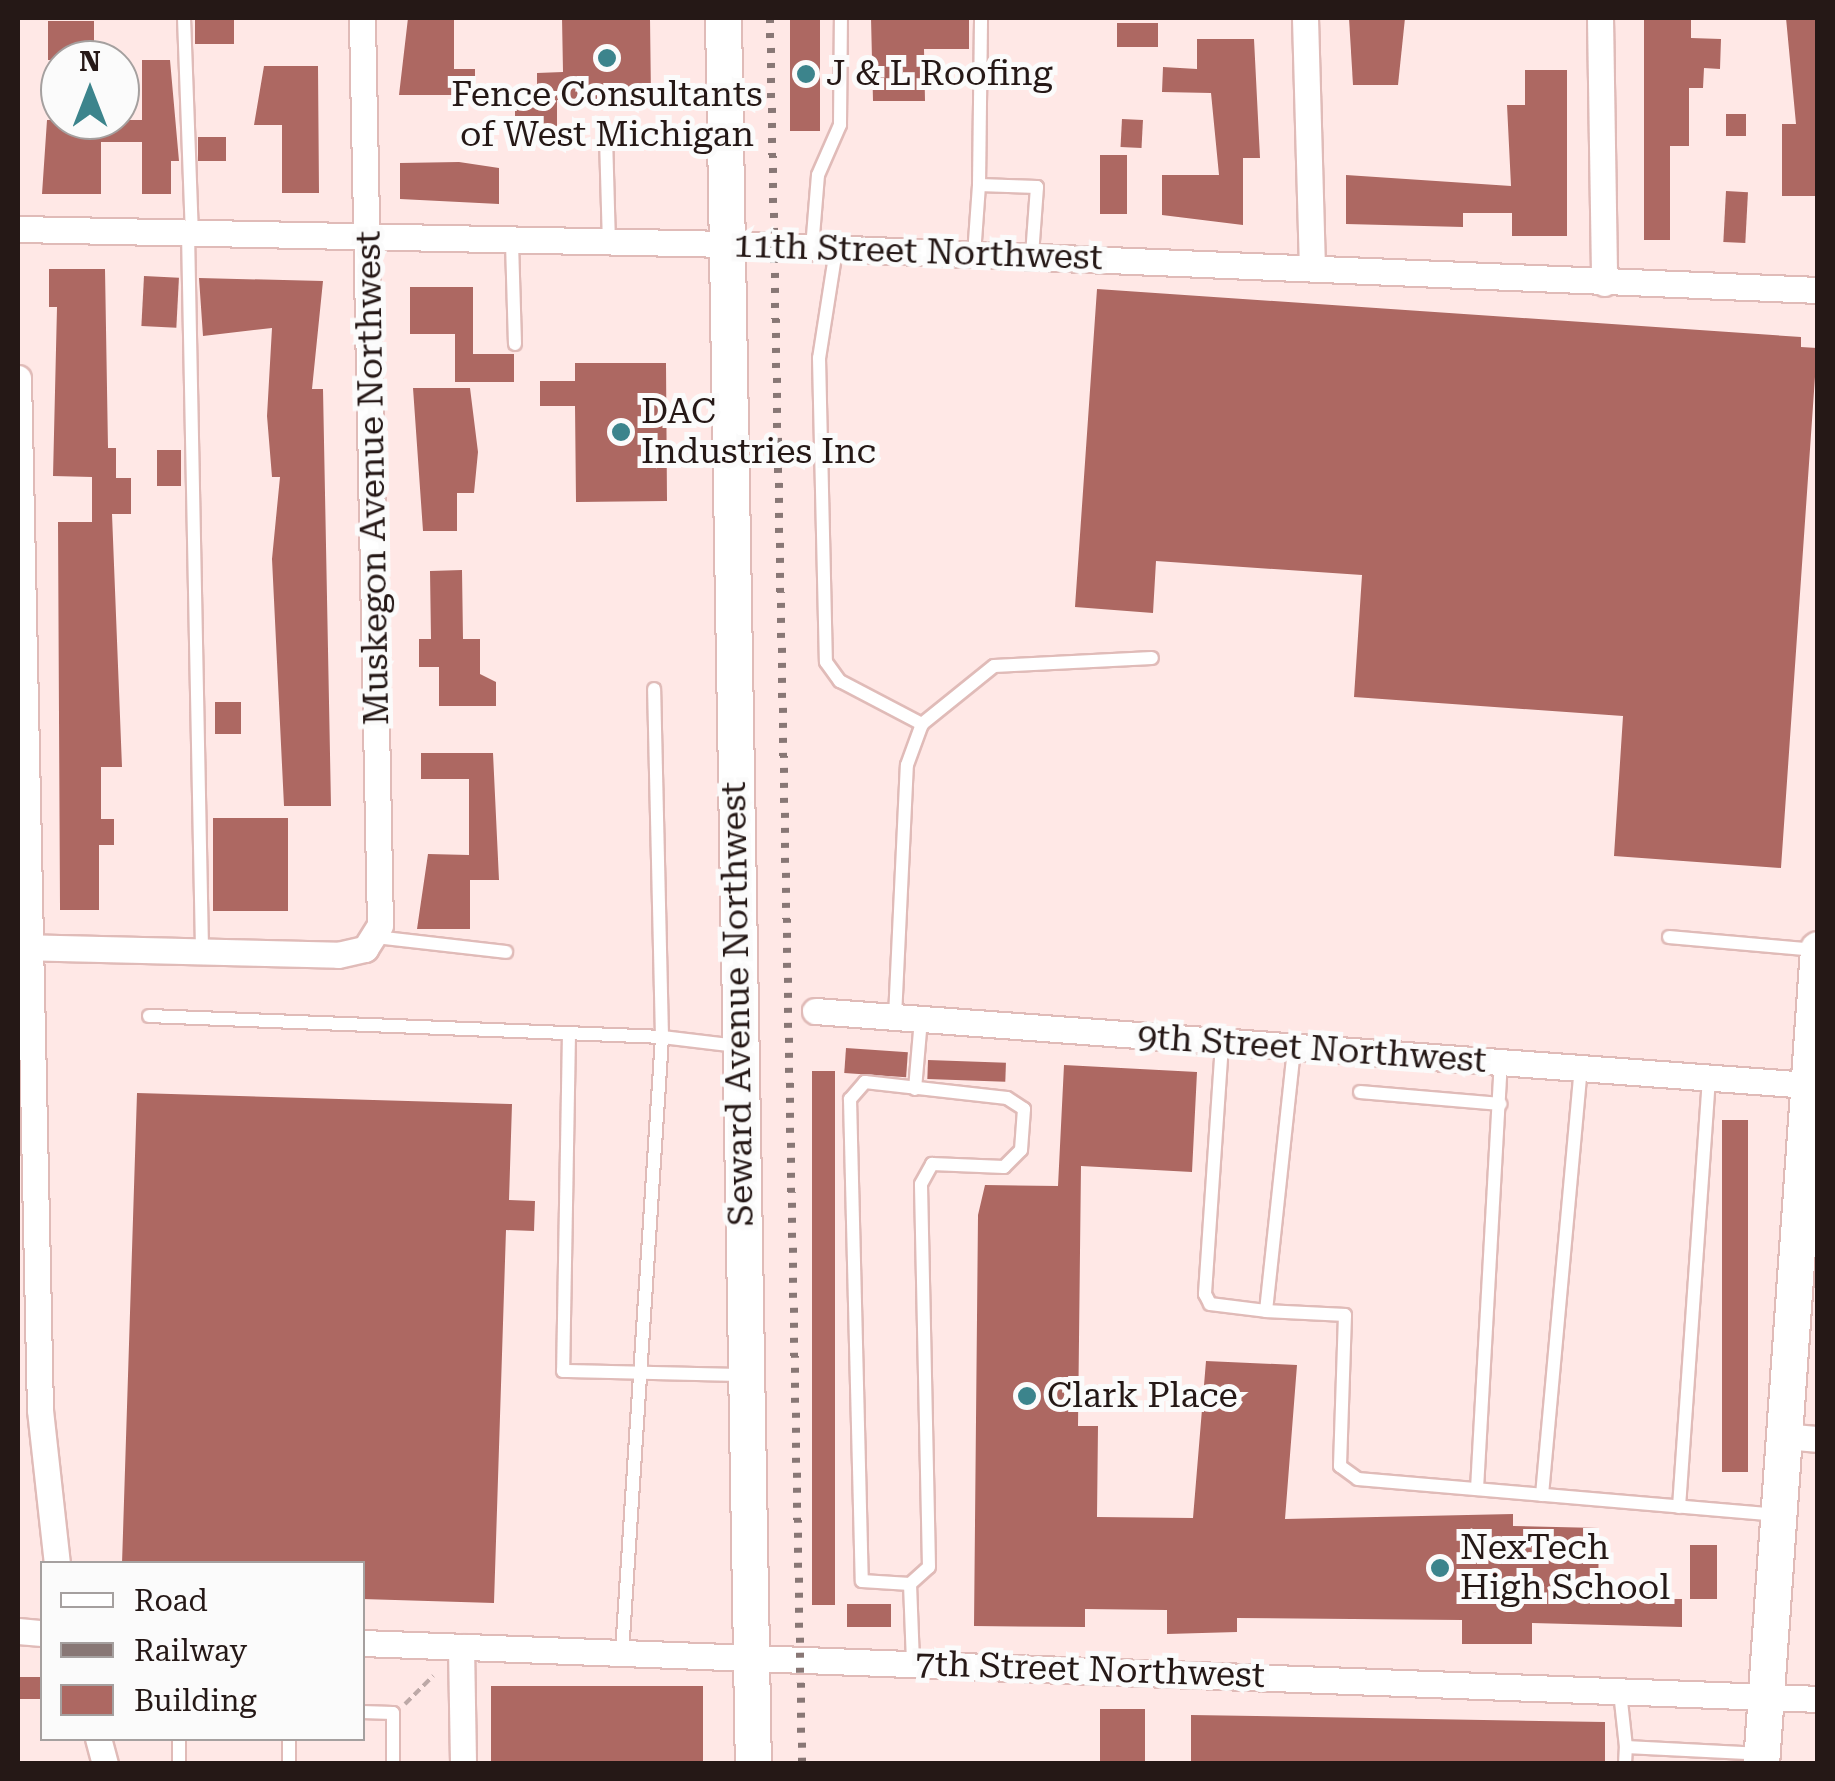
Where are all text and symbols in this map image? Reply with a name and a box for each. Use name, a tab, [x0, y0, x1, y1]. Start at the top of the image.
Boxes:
north arrow	[40, 40, 140, 140]
text: N	[79, 45, 101, 78]
marker: Fence Consultants of West Michigan	[596, 47, 618, 69]
place label: J & L Roofing	[826, 53, 1053, 95]
marker: J & L Roofing	[795, 63, 817, 85]
place label: Fence Consultants of West Michigan	[451, 74, 763, 156]
street label: 11th Street Northwest	[733, 225, 1103, 279]
street label: Muskegon Avenue Northwest	[348, 230, 398, 726]
place label: DAC Industries Inc	[641, 391, 876, 473]
marker: DAC Industries Inc	[610, 421, 632, 443]
street label: Seward Avenue Northwest	[713, 781, 763, 1227]
street label: 9th Street Northwest	[1136, 1016, 1488, 1082]
place label: Clark Place	[1047, 1375, 1238, 1417]
marker: Clark Place	[1016, 1385, 1038, 1407]
place label: NexTech High School	[1460, 1527, 1670, 1609]
marker: NexTech High School	[1429, 1557, 1451, 1579]
legend	[40, 1561, 365, 1741]
text: Road	[134, 1583, 208, 1618]
text: Railway	[134, 1633, 247, 1668]
street label: 7th Street Northwest	[914, 1643, 1266, 1697]
text: Building	[134, 1683, 257, 1718]

